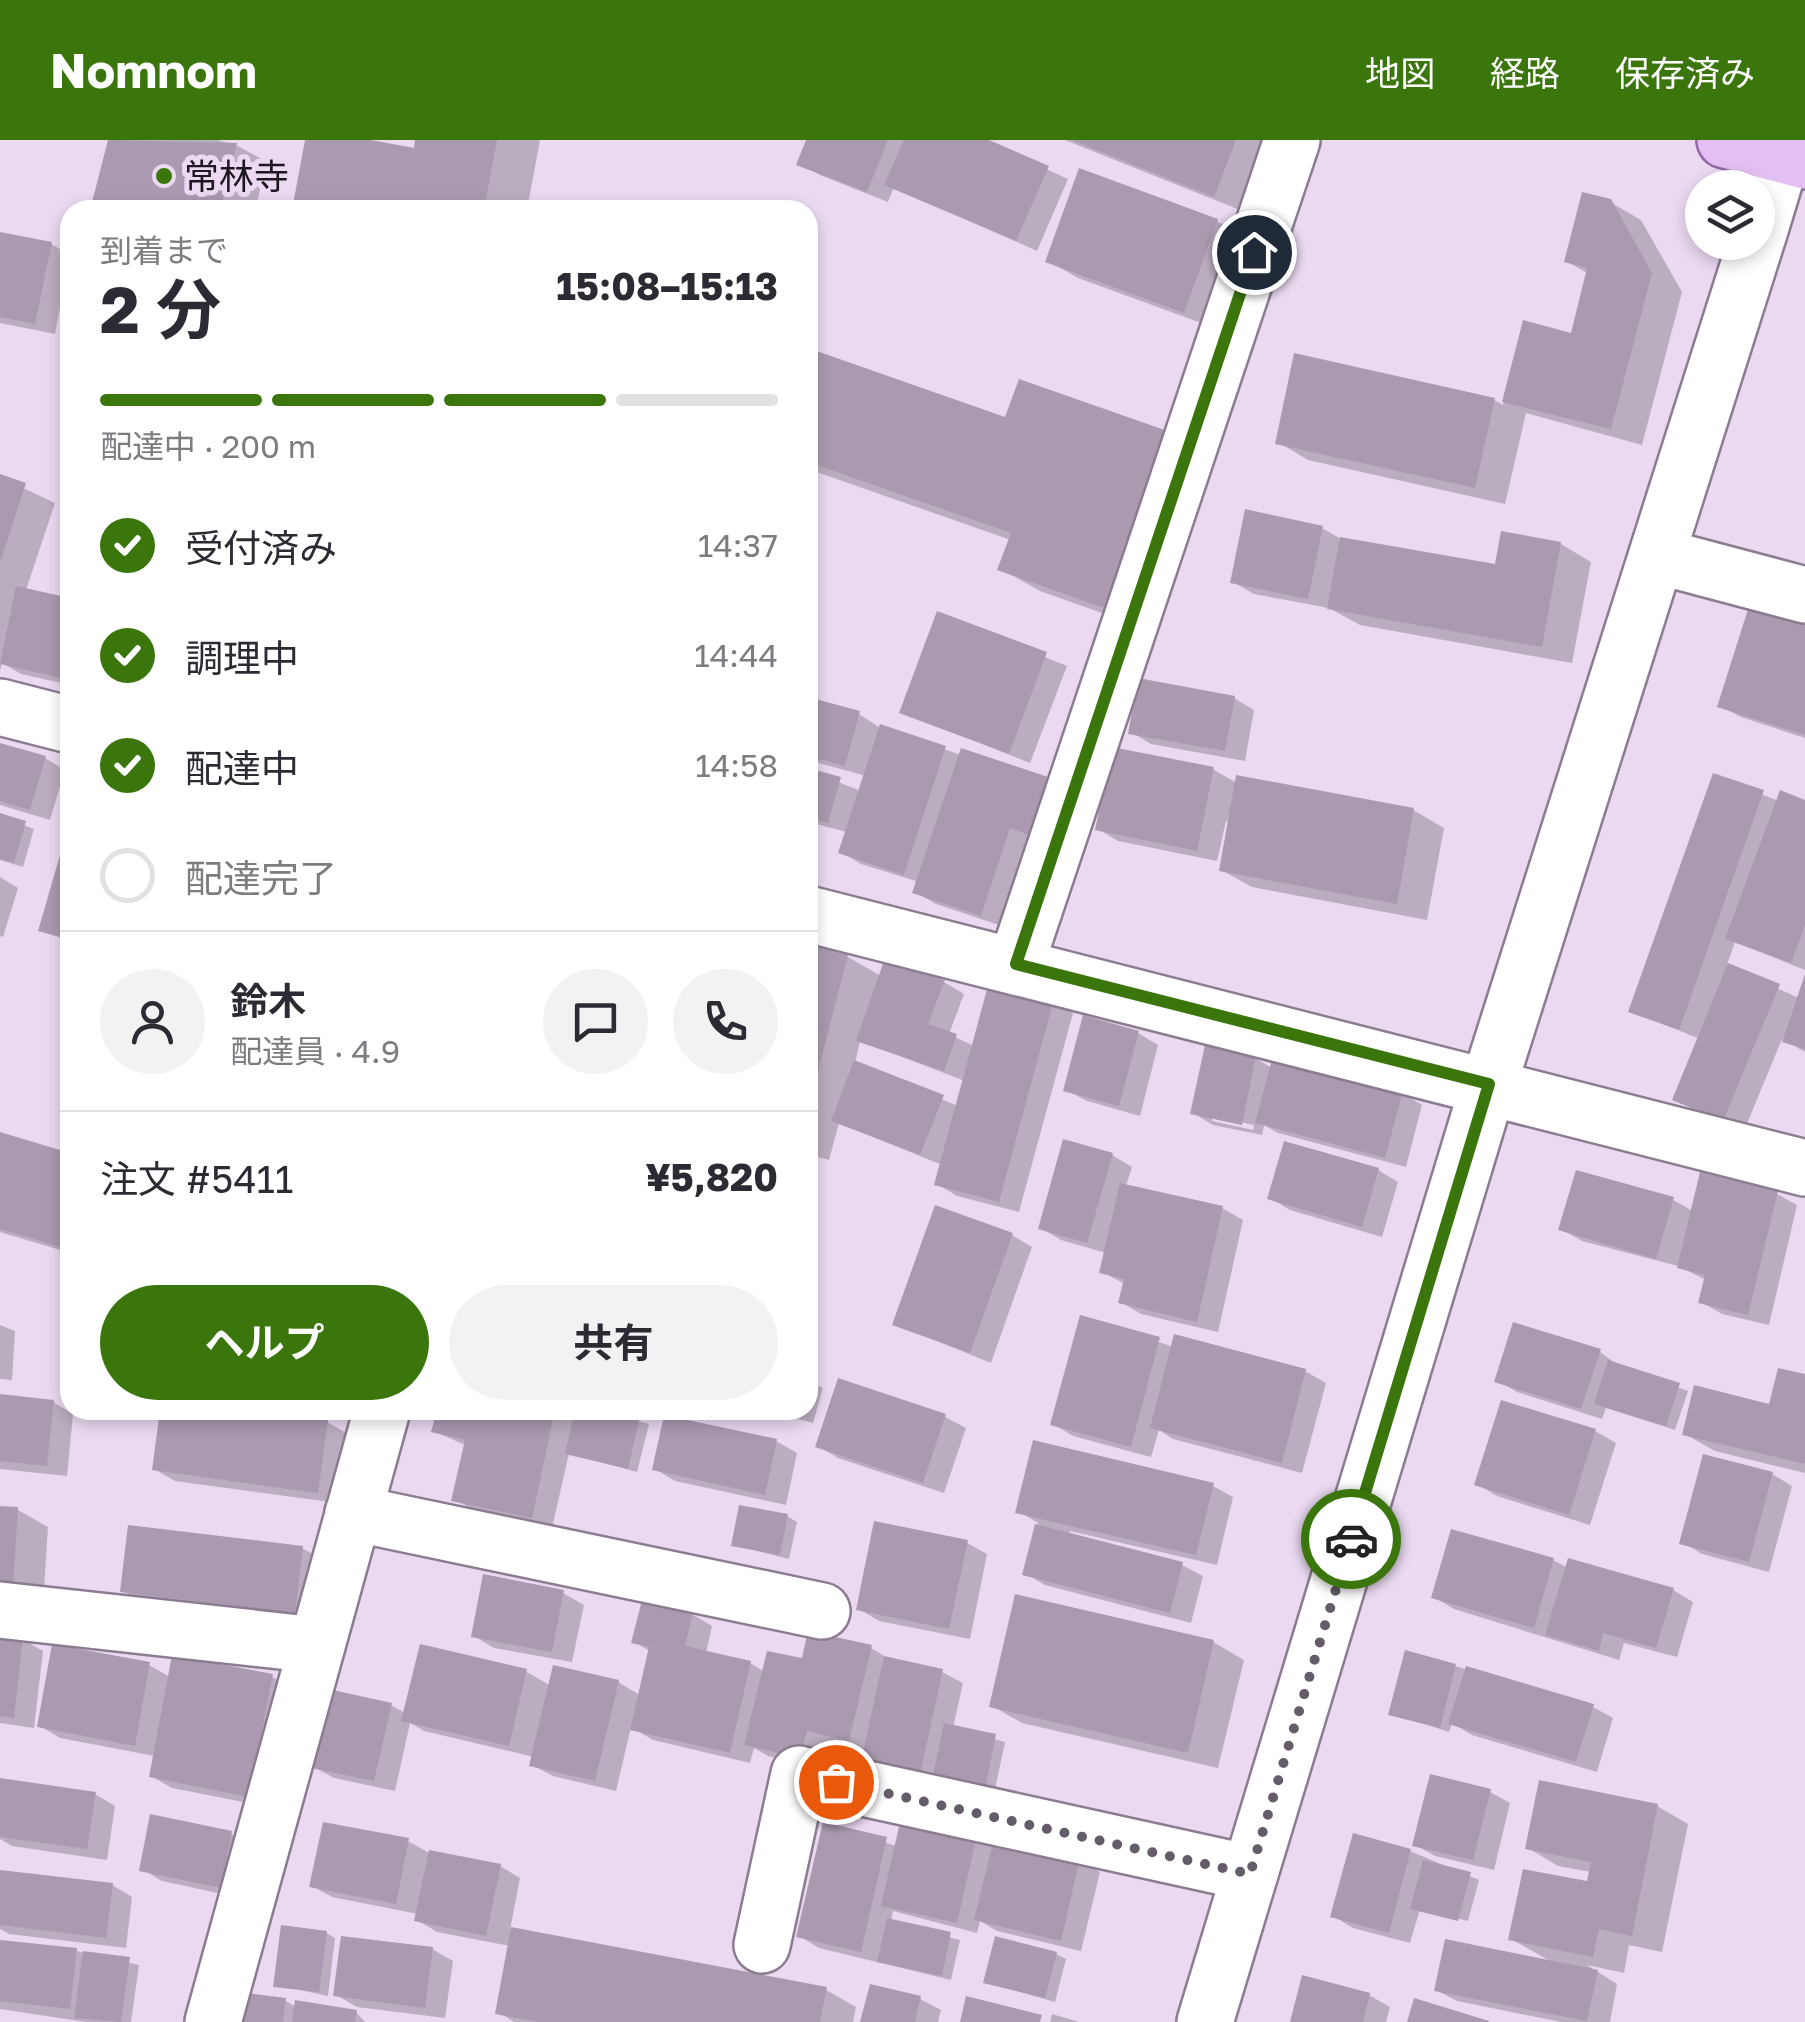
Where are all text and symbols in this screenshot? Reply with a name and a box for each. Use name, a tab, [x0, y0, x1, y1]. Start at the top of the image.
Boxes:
text: Nomnom	[50, 41, 257, 99]
text: 地図	[1365, 52, 1435, 94]
text: 経路	[1490, 52, 1560, 94]
text: 保存済み	[1615, 52, 1755, 94]
place label: 常林寺	[184, 155, 289, 197]
marker: 常林寺	[153, 165, 175, 187]
map controls	[1685, 170, 1775, 260]
button: layers	[1685, 170, 1775, 260]
pin	[1212, 210, 1297, 295]
icon: home	[1227, 225, 1282, 280]
text: 到着まで	[100, 231, 228, 269]
text: 15:08–15:13	[556, 263, 778, 308]
text: 2 分	[100, 269, 221, 347]
text: 配達中 · 200 m	[100, 427, 316, 465]
icon: check	[100, 518, 155, 573]
text: 受付済み	[185, 525, 337, 570]
text: 14:37	[698, 526, 778, 564]
icon: check	[100, 628, 155, 683]
text: 調理中	[185, 635, 299, 680]
text: 14:44	[694, 636, 778, 674]
icon: check	[100, 738, 155, 793]
text: 配達中	[185, 745, 299, 790]
text: 14:58	[695, 746, 778, 784]
text: 配達完了	[185, 855, 337, 900]
button: person	[100, 969, 205, 1074]
button: chat	[543, 969, 648, 1074]
button: phone	[673, 969, 778, 1074]
text: 鈴木	[230, 978, 306, 1023]
text: 配達員 · 4.9	[230, 1032, 400, 1070]
text: ¥5,820	[645, 1154, 778, 1199]
text: 注文 #5411	[100, 1156, 293, 1201]
button: ヘルプ	[100, 1285, 429, 1400]
button: 共有	[449, 1285, 778, 1400]
courier	[1301, 1489, 1401, 1589]
icon: car	[1324, 1512, 1379, 1567]
pin	[794, 1740, 879, 1825]
icon: bag	[809, 1755, 864, 1810]

